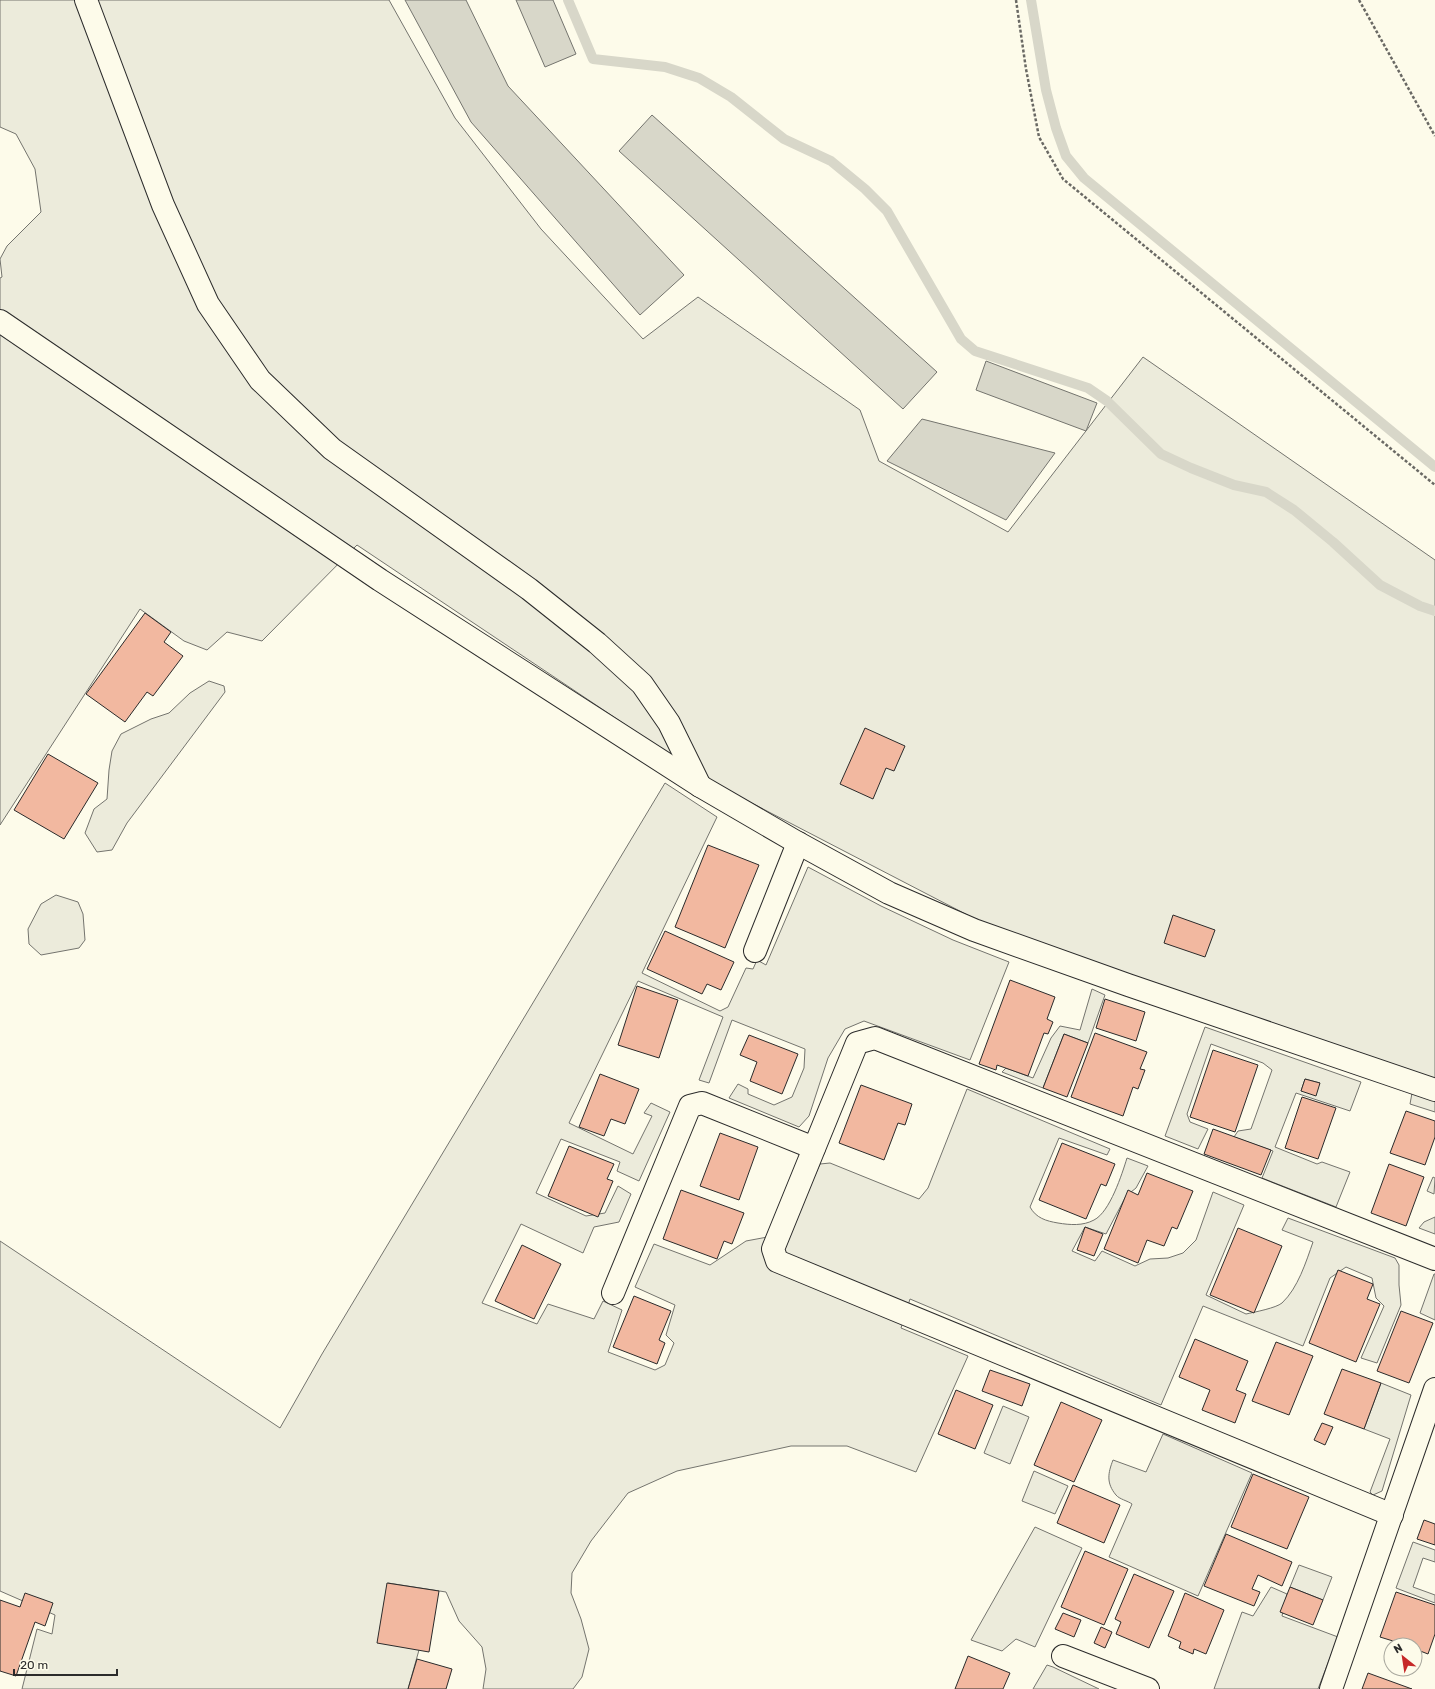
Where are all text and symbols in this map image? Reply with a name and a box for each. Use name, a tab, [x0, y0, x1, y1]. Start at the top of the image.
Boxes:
north arrow	[1383, 1637, 1423, 1677]
text: N	[1392, 1641, 1405, 1656]
scale bar	[14, 1651, 117, 1677]
text: 20 m	[20, 1658, 48, 1672]

